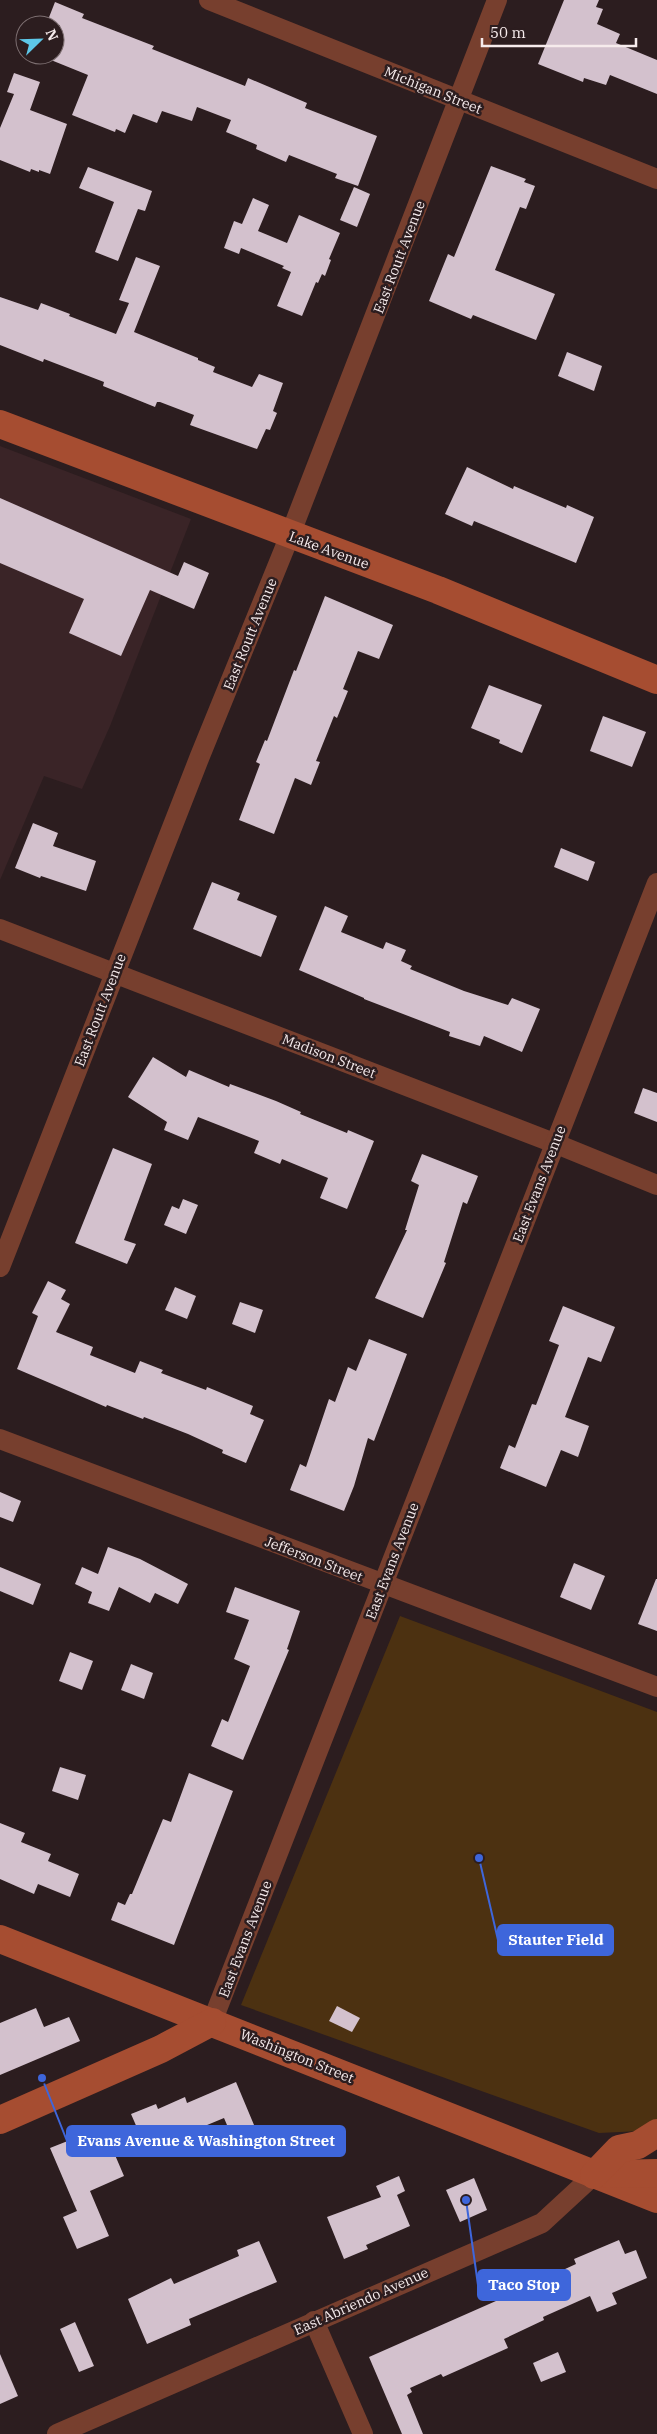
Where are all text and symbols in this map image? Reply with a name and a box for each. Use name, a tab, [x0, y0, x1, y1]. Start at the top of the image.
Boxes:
north arrow	[15, 15, 65, 65]
scale bar	[482, 15, 636, 47]
text: 50 m	[490, 23, 526, 42]
text: N	[42, 26, 62, 44]
street label: Michigan Street	[382, 62, 485, 118]
street label: East Routt Avenue	[369, 198, 429, 316]
street label: Lake Avenue	[287, 527, 371, 573]
street label: East Routt Avenue	[219, 575, 281, 693]
street label: East Routt Avenue	[70, 951, 130, 1069]
street label: Madison Street	[280, 1030, 378, 1082]
street label: East Evans Avenue	[508, 1123, 570, 1245]
street label: East Evans Avenue	[361, 1500, 423, 1622]
street label: Jefferson Street	[263, 1532, 365, 1586]
street label: East Evans Avenue	[214, 1878, 276, 2000]
callout: Stauter Field	[498, 1925, 613, 1955]
text: Stauter Field	[508, 1930, 604, 1949]
street label: Washington Street	[237, 2025, 357, 2087]
callout: Evans Avenue & Washington Street	[67, 2126, 345, 2156]
text: Evans Avenue & Washington Street	[77, 2131, 335, 2150]
street label: East Abriendo Avenue	[291, 2263, 431, 2339]
callout: Taco Stop	[478, 2270, 570, 2300]
text: Taco Stop	[488, 2275, 560, 2294]

